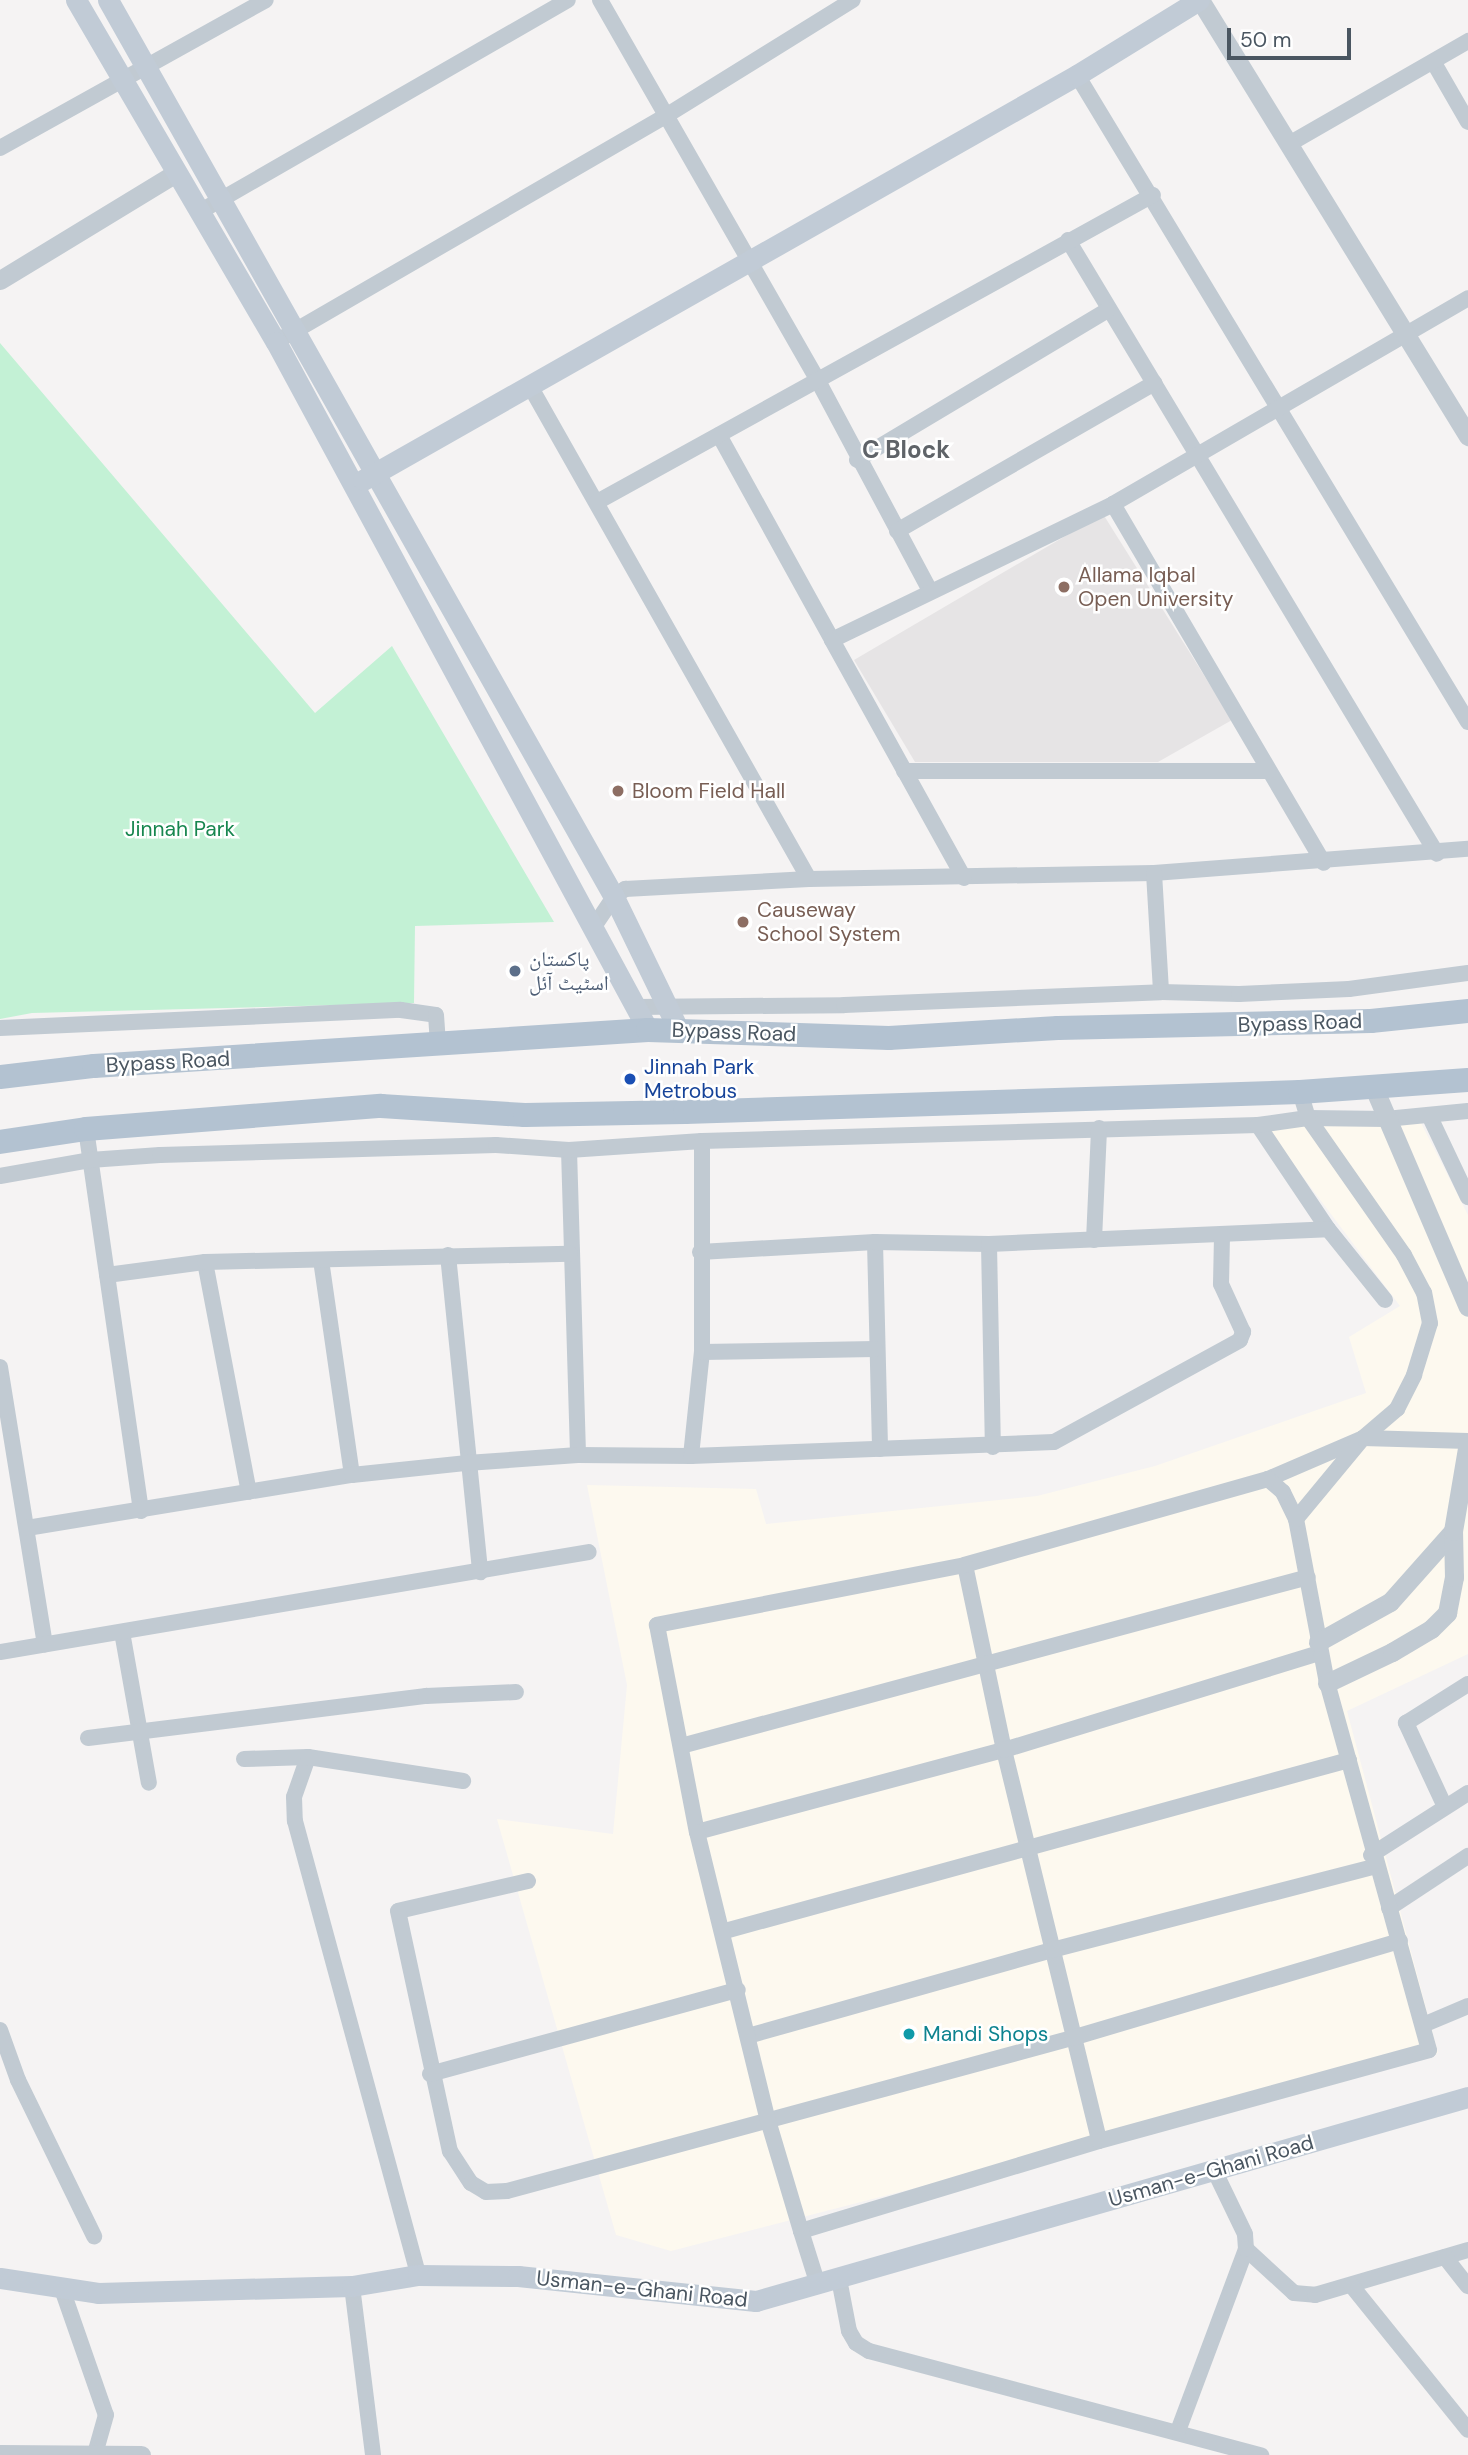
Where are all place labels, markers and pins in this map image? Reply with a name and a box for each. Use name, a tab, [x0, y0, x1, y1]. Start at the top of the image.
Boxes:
place label: Allama Iqbal Open University	[1078, 562, 1234, 612]
marker: Allama Iqbal Open University	[1056, 579, 1072, 595]
place label: Bloom Field Hall	[632, 778, 785, 804]
marker: Bloom Field Hall	[610, 783, 626, 799]
place label: Causeway School System	[757, 897, 900, 947]
marker: Causeway School System	[735, 914, 751, 930]
place label: پاکستان اسٹیٹ آئل	[529, 946, 609, 996]
marker: پاکستان اسٹیٹ آئل	[507, 963, 523, 979]
place label: Jinnah Park Metrobus	[644, 1054, 754, 1104]
marker: Jinnah Park Metrobus	[622, 1071, 638, 1087]
place label: Mandi Shops	[923, 2021, 1048, 2047]
marker: Mandi Shops	[901, 2026, 917, 2042]

